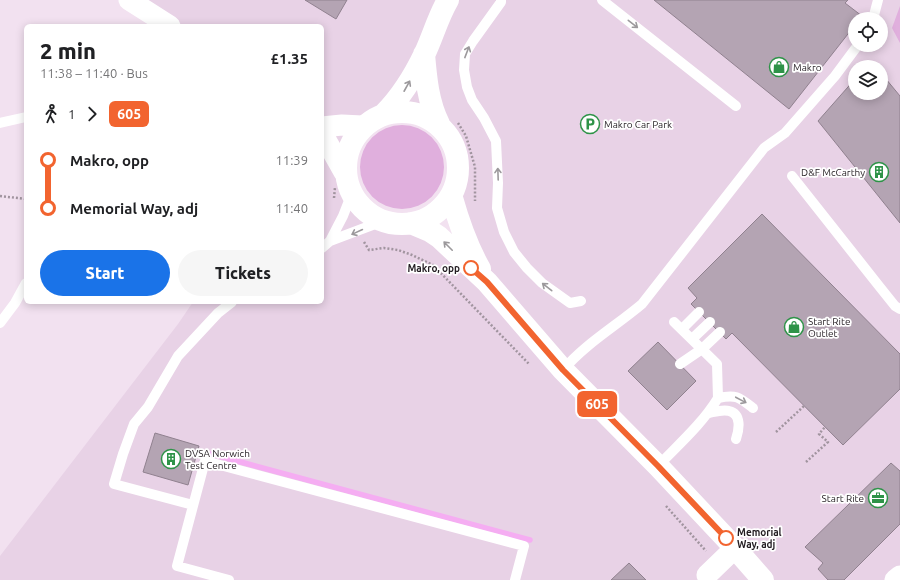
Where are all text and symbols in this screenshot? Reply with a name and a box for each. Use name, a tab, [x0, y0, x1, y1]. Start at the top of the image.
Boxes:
map controls	[848, 12, 888, 100]
button: locate	[848, 12, 888, 52]
one-way arrow	[627, 20, 638, 29]
text: 2 min	[40, 38, 96, 63]
one-way arrow	[464, 47, 472, 59]
text: £1.35	[270, 50, 308, 67]
shop icon: Makro	[768, 56, 790, 78]
button: layers	[848, 60, 888, 100]
place label: Makro	[793, 62, 822, 73]
text: 11:38 – 11:40 · Bus	[40, 66, 148, 80]
one-way arrow	[403, 80, 411, 92]
icon: walk	[40, 103, 62, 125]
icon: forward	[81, 103, 103, 125]
text: 605	[117, 106, 141, 122]
text: 1	[68, 107, 75, 121]
parking icon: Makro Car Park	[579, 113, 601, 135]
place label: Makro Car Park	[604, 119, 672, 130]
text: Makro, opp	[70, 152, 149, 169]
text: 11:39	[275, 153, 308, 167]
building icon: D&F McCarthy	[868, 161, 890, 183]
place label: D&F McCarthy	[801, 167, 865, 178]
one-way arrow	[494, 168, 501, 181]
text: Memorial Way, adj	[70, 200, 198, 217]
text: 11:40	[275, 201, 308, 215]
one-way arrow	[351, 229, 363, 236]
one-way arrow	[443, 241, 453, 251]
button: Start	[40, 250, 170, 296]
button: Tickets	[178, 250, 308, 296]
marker: Makro, opp	[463, 260, 479, 276]
place label: Makro, opp	[407, 263, 460, 274]
one-way arrow	[542, 282, 553, 291]
shop icon: Start Rite Outlet	[783, 316, 805, 338]
place label: Start Rite Outlet	[808, 316, 850, 339]
line badge: 605	[574, 391, 620, 417]
text: 605	[585, 396, 609, 412]
one-way arrow	[735, 397, 747, 404]
building icon: DVSA Norwich Test Centre	[160, 448, 182, 470]
place label: DVSA Norwich Test Centre	[185, 448, 250, 471]
office icon: Start Rite	[867, 487, 889, 509]
place label: Start Rite	[822, 493, 864, 504]
place label: Memorial Way, adj	[737, 527, 782, 550]
marker: Memorial Way, adj	[718, 530, 734, 546]

